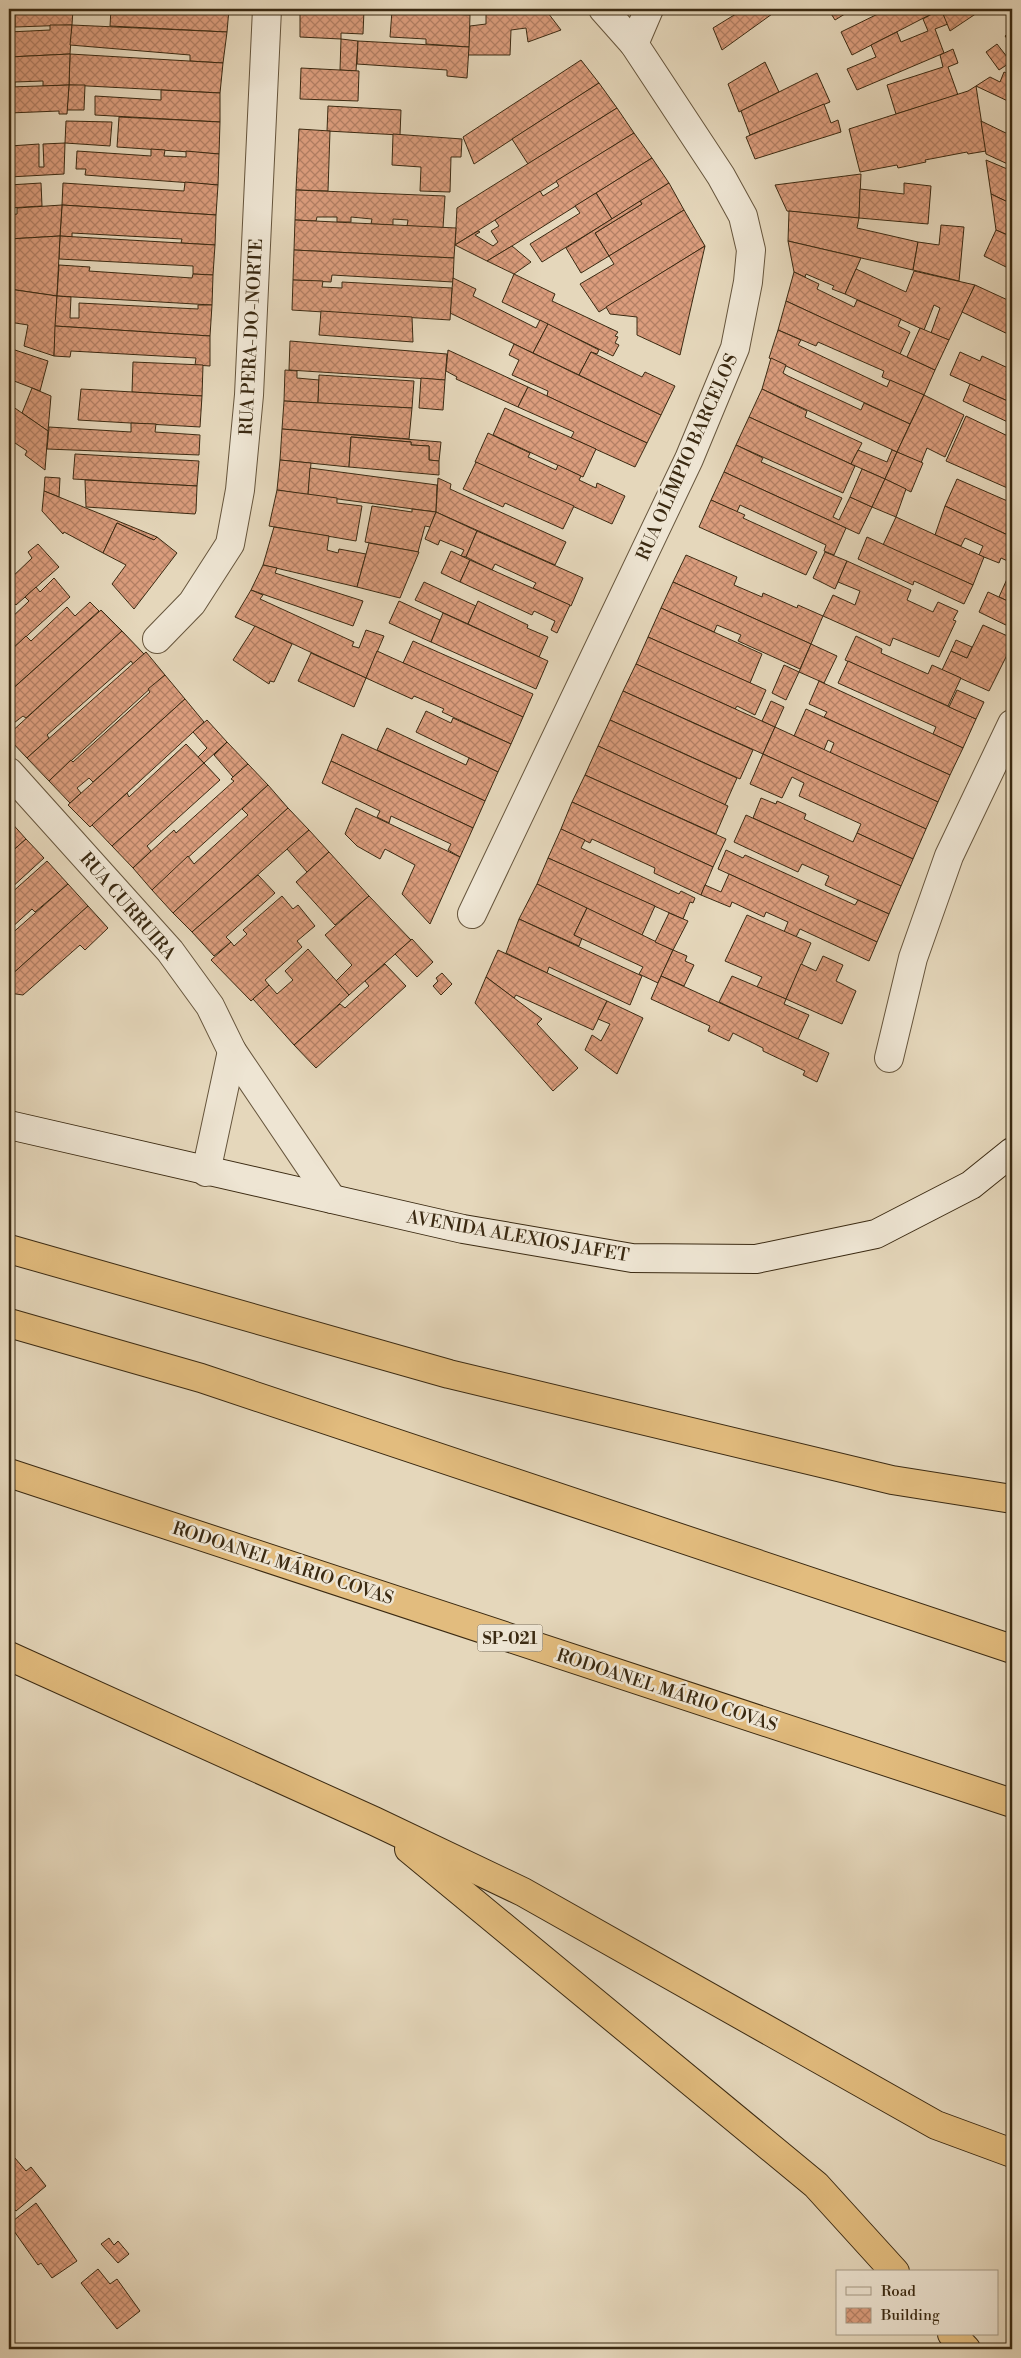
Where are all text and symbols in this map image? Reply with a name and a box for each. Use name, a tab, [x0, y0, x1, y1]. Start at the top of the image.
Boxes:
street label: RUA PERA-DO-NORTE	[235, 238, 268, 436]
street label: RUA OLÍMPIO BARCELOS	[631, 350, 744, 564]
street label: RUA CURRUIRA	[75, 848, 181, 965]
street label: AVENIDA ALEXIOS JAFET	[404, 1205, 631, 1267]
street label: RODOANEL MÁRIO COVAS	[169, 1517, 396, 1610]
road number: SP-021	[478, 1625, 542, 1652]
street label: RODOANEL MÁRIO COVAS	[553, 1644, 780, 1737]
legend	[836, 2270, 998, 2336]
text: Road	[881, 2282, 916, 2301]
text: Building	[880, 2306, 940, 2325]

